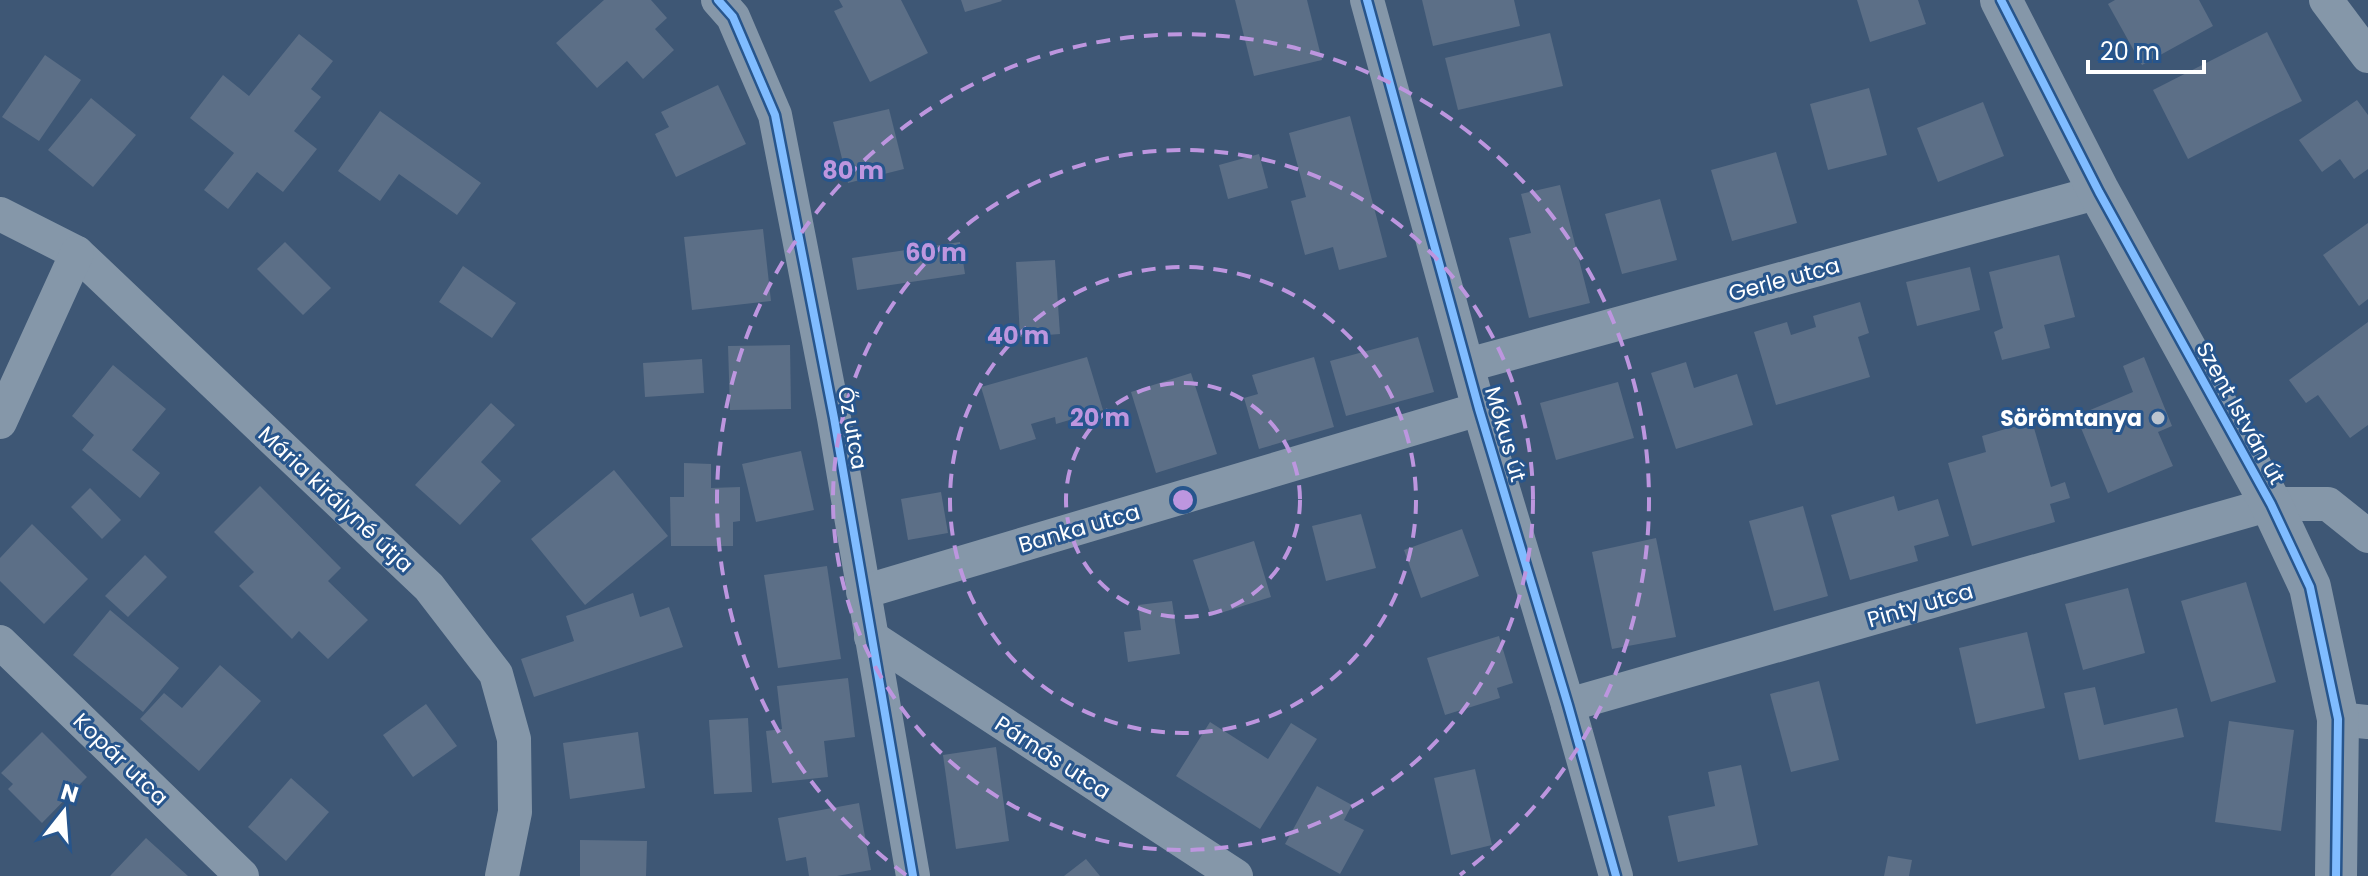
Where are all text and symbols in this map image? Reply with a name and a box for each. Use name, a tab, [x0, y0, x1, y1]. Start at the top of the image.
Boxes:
scale bar	[2088, 24, 2204, 74]
text: 20 m	[2100, 35, 2160, 68]
text: 80 m	[822, 154, 884, 187]
text: 60 m	[905, 236, 967, 269]
street label: Gerle utca	[1725, 250, 1843, 309]
text: 40 m	[987, 319, 1049, 352]
street label: Szent István út	[2189, 336, 2293, 490]
street label: Mókus út	[1477, 383, 1534, 485]
street label: Őz utca	[830, 384, 875, 472]
text: 20 m	[1070, 401, 1130, 434]
place label: Sörömtanya	[2000, 403, 2142, 434]
marker: Sörömtanya	[2149, 409, 2167, 427]
street label: Mária királyné útja	[251, 419, 420, 580]
centre of rings	[1169, 486, 1197, 514]
street label: Banka utca	[1015, 496, 1143, 561]
street label: Pinty utca	[1864, 576, 1977, 635]
street label: Kopár utca	[66, 706, 175, 813]
street label: Párnás utca	[989, 708, 1117, 806]
north arrow	[24, 772, 104, 852]
text: N	[57, 776, 82, 811]

